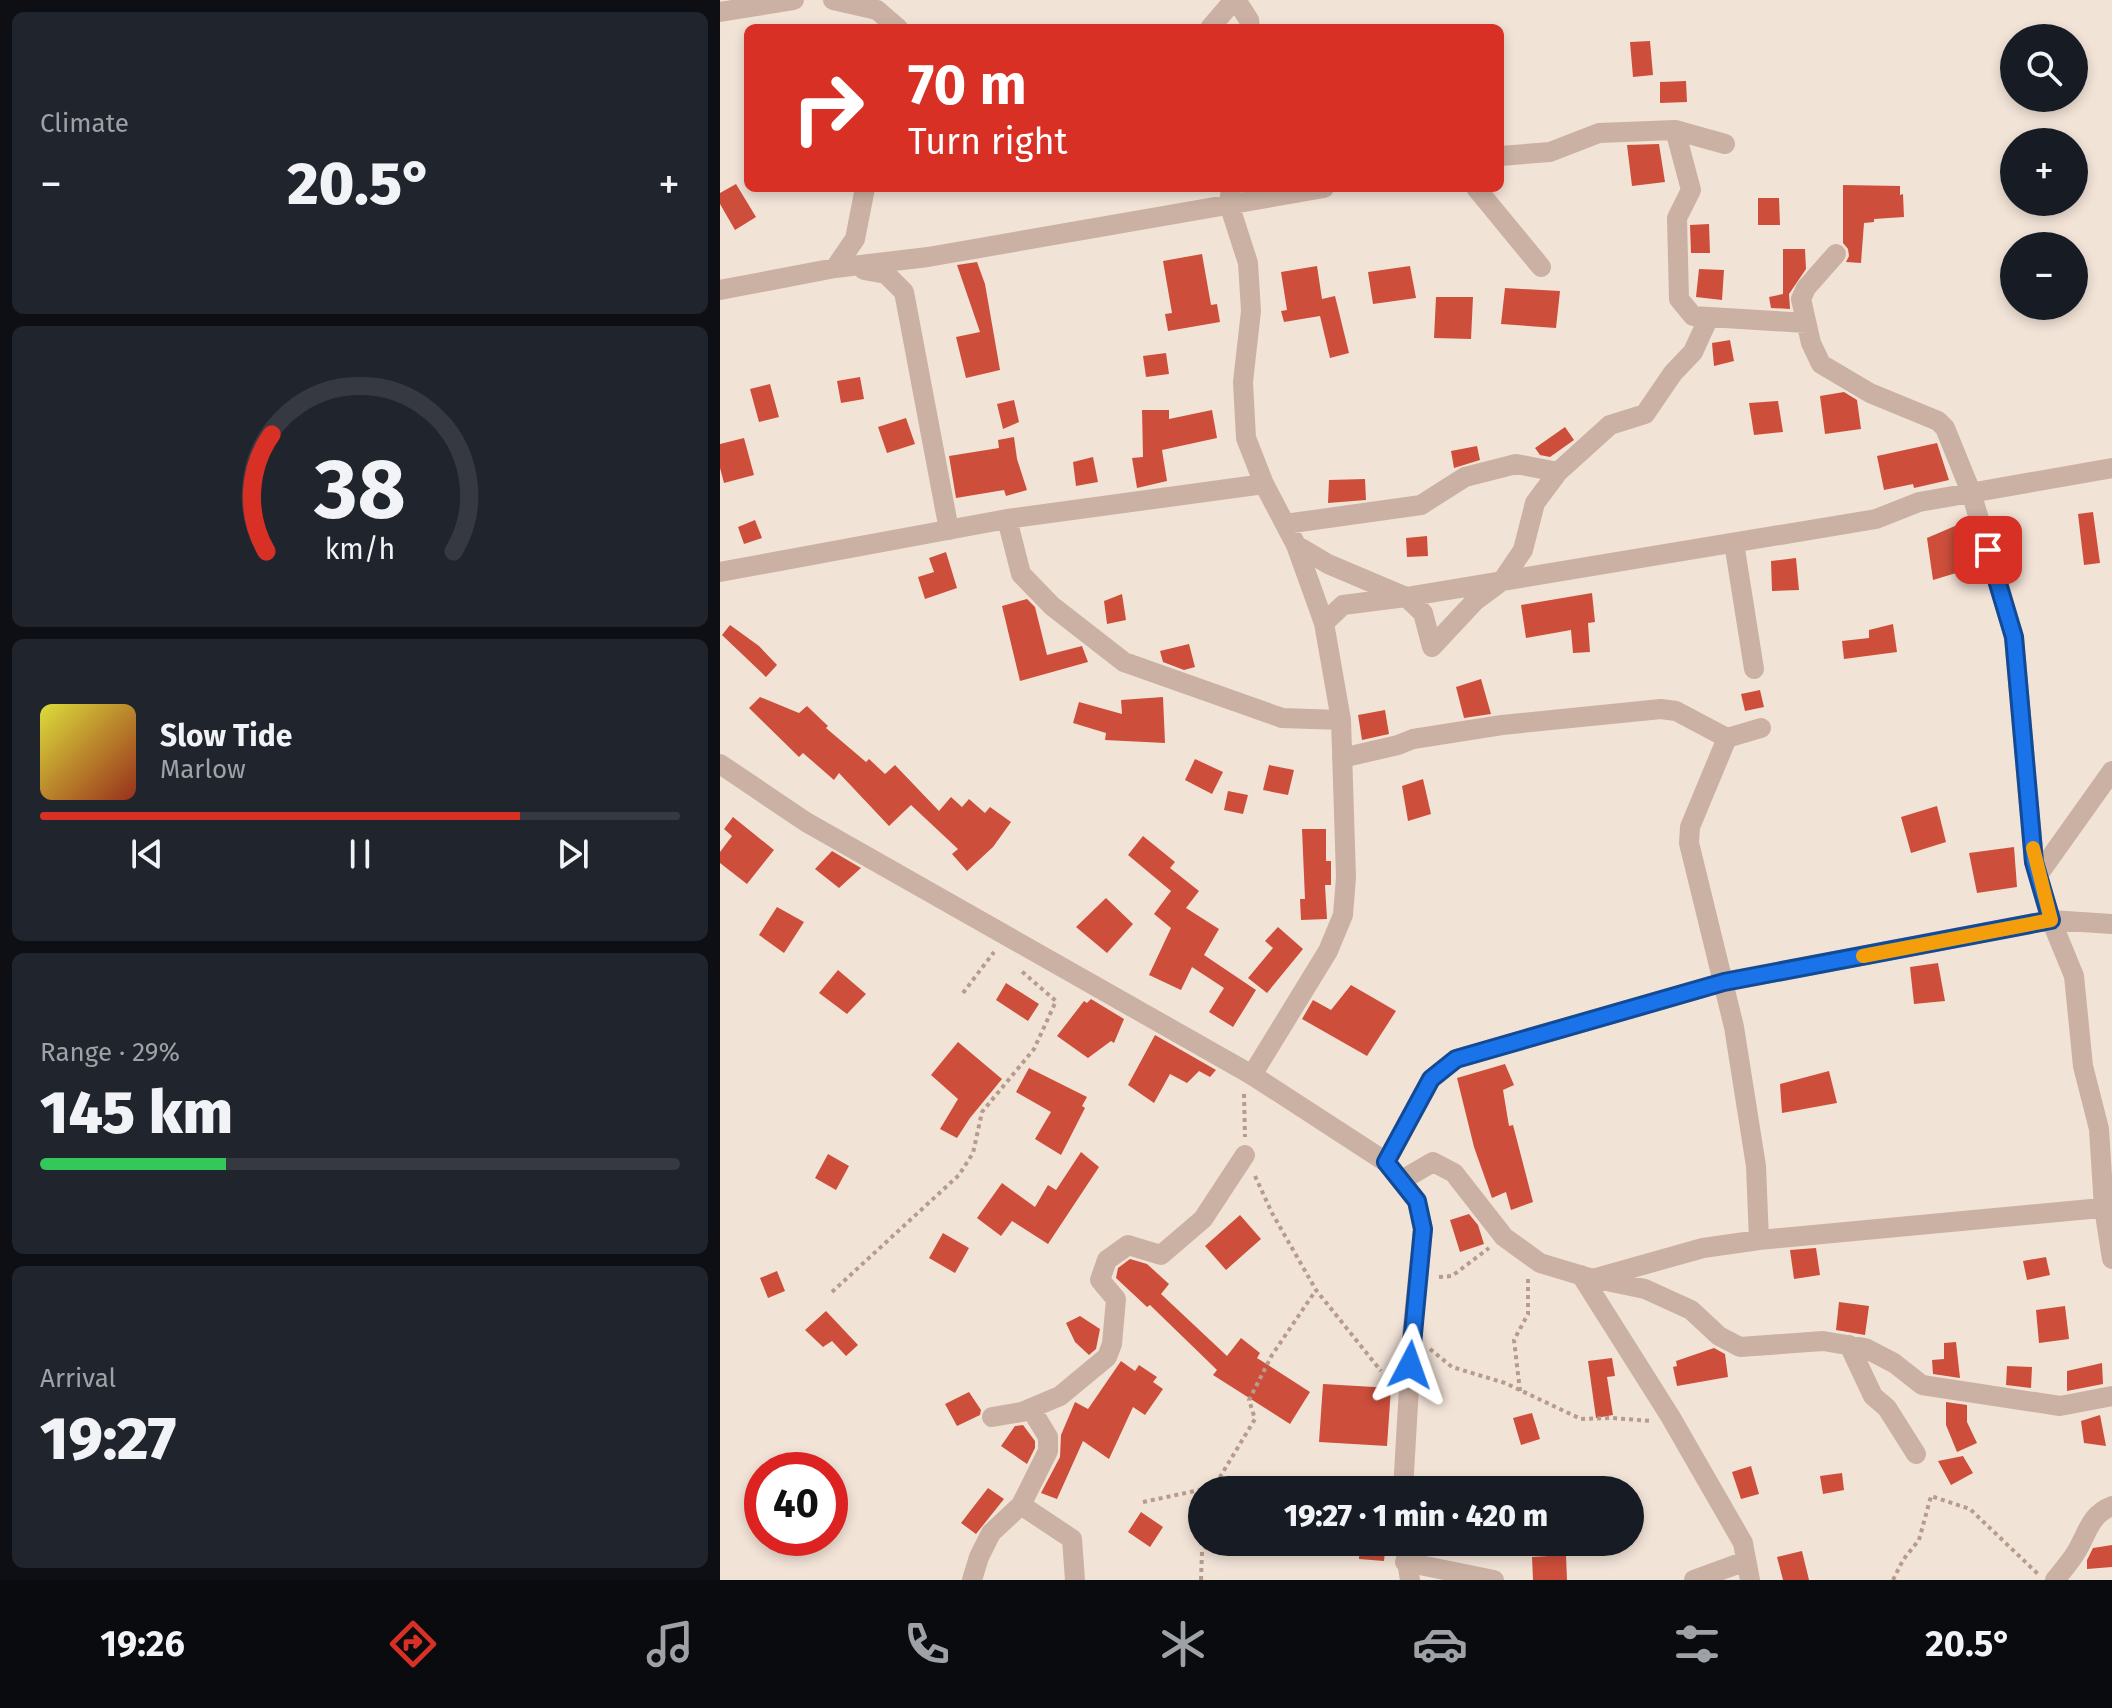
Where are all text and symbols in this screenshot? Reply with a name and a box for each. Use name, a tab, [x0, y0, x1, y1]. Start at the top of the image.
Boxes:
map controls	[2000, 24, 2088, 320]
button: search	[2000, 24, 2088, 112]
text: 70 m	[908, 52, 1027, 119]
icon: right	[776, 56, 880, 160]
text: Climate	[40, 108, 129, 139]
text: Turn right	[908, 120, 1068, 164]
button: +	[2000, 128, 2088, 216]
text: 20.5°	[287, 148, 433, 220]
text: −	[40, 158, 62, 211]
text: +	[658, 158, 680, 211]
button: −	[2000, 232, 2088, 320]
text: 38	[313, 440, 406, 540]
pin	[1954, 516, 2022, 584]
icon: arrive	[1966, 528, 2010, 572]
text: km/h	[325, 533, 395, 568]
text: Slow Tide	[160, 718, 292, 754]
text: Marlow	[160, 754, 246, 785]
icon: previous	[125, 832, 169, 876]
icon: pause	[338, 832, 382, 876]
icon: next	[551, 832, 595, 876]
text: Range · 29%	[40, 1037, 180, 1068]
text: 145 km	[40, 1077, 233, 1149]
position arrow	[1368, 1323, 1452, 1407]
text: Arrival	[40, 1363, 116, 1394]
text: 19:27	[40, 1403, 176, 1475]
speed limit sign: 40	[744, 1452, 848, 1556]
text: 19:27 · 1 min · 420 m	[1284, 1498, 1548, 1534]
icon: directions	[385, 1616, 441, 1672]
icon: music	[642, 1616, 698, 1672]
icon: phone	[899, 1616, 955, 1672]
icon: climate	[1155, 1616, 1211, 1672]
icon: car	[1412, 1616, 1468, 1672]
icon: filters	[1669, 1616, 1725, 1672]
text: 19:26	[100, 1622, 185, 1666]
text: 20.5°	[1925, 1622, 2012, 1666]

